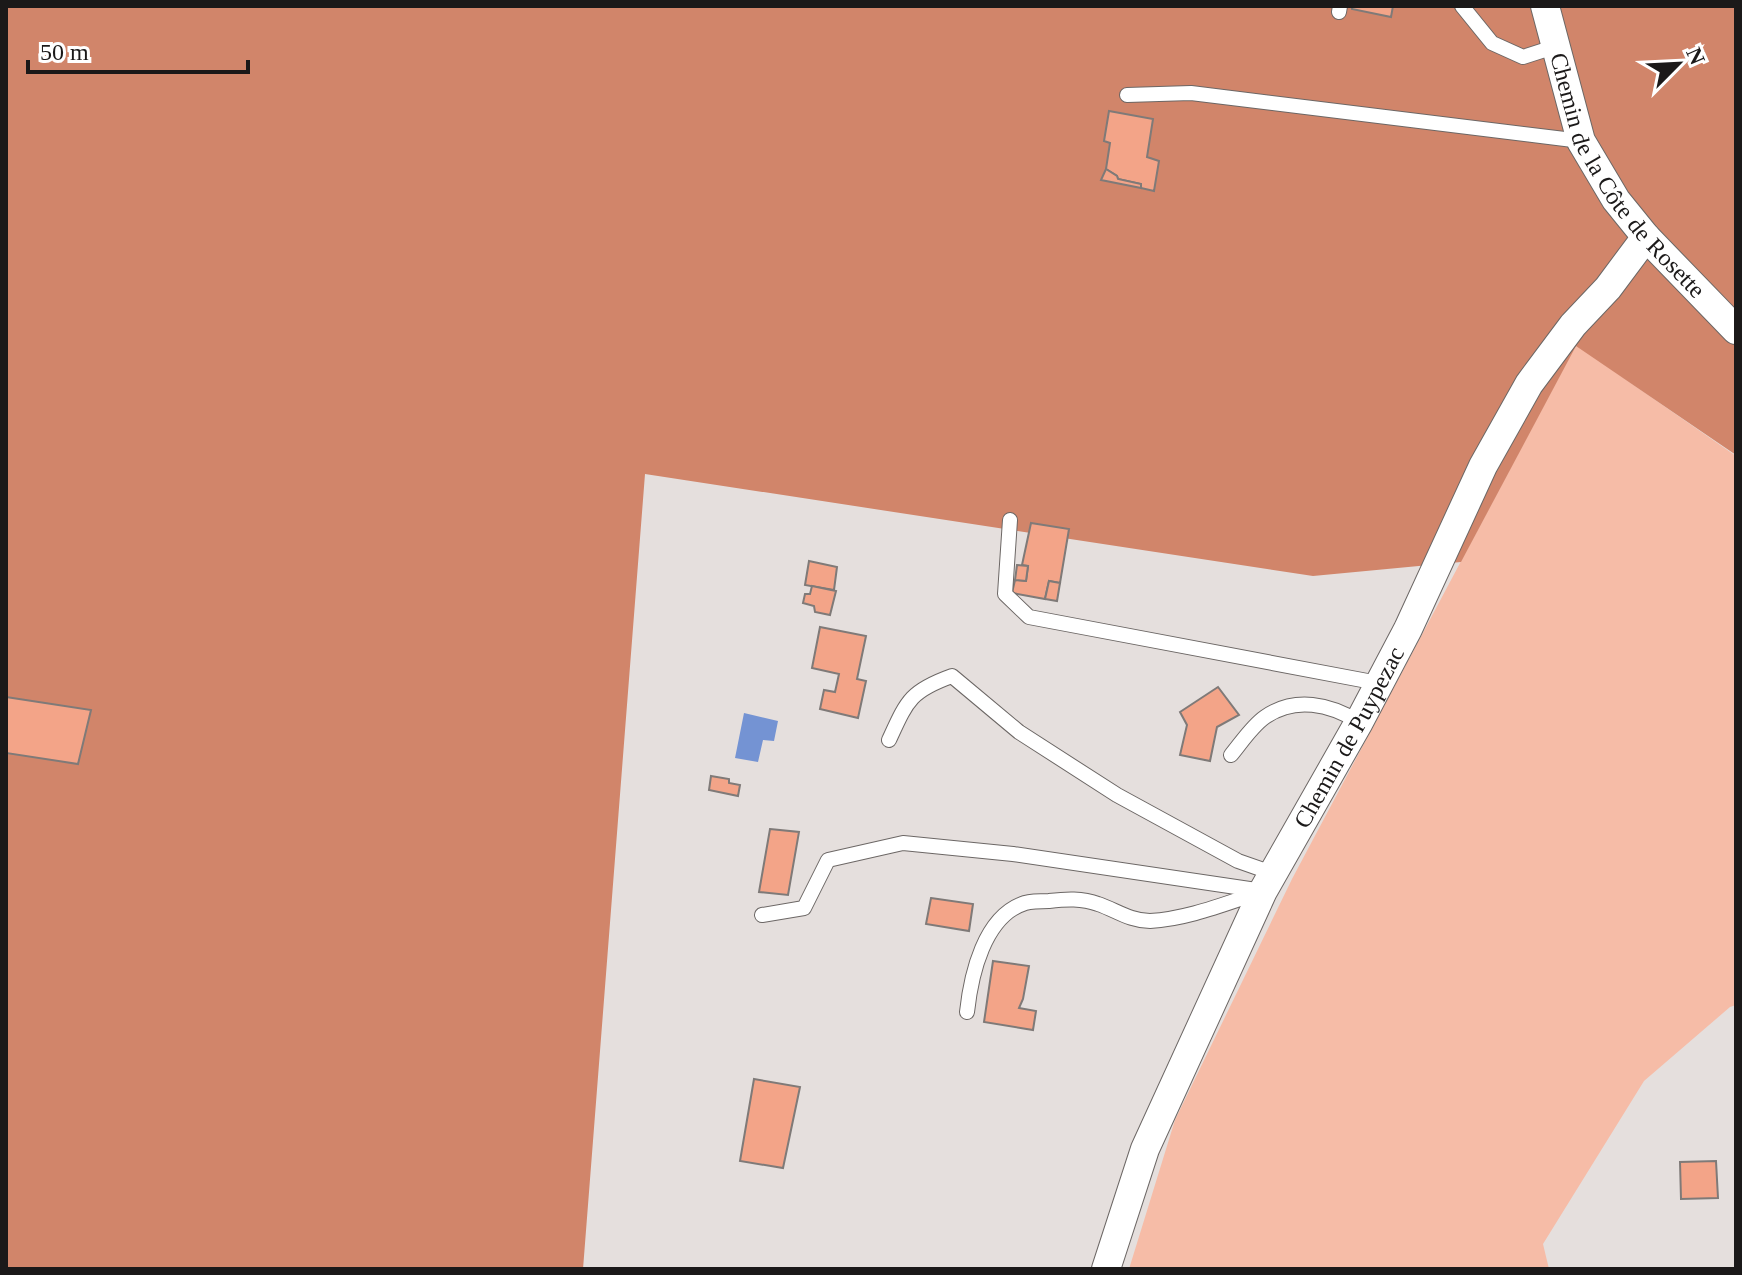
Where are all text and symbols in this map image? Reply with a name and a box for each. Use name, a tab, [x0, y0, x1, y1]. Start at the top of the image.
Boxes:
scale bar	[28, 24, 248, 74]
north arrow	[1638, 24, 1718, 104]
text: 50 m	[40, 39, 89, 65]
text: N	[1681, 44, 1711, 69]
street label: Chemin de la Côte de Rosette	[1545, 50, 1710, 303]
street label: Chemin de Puypezac	[1289, 642, 1409, 832]

